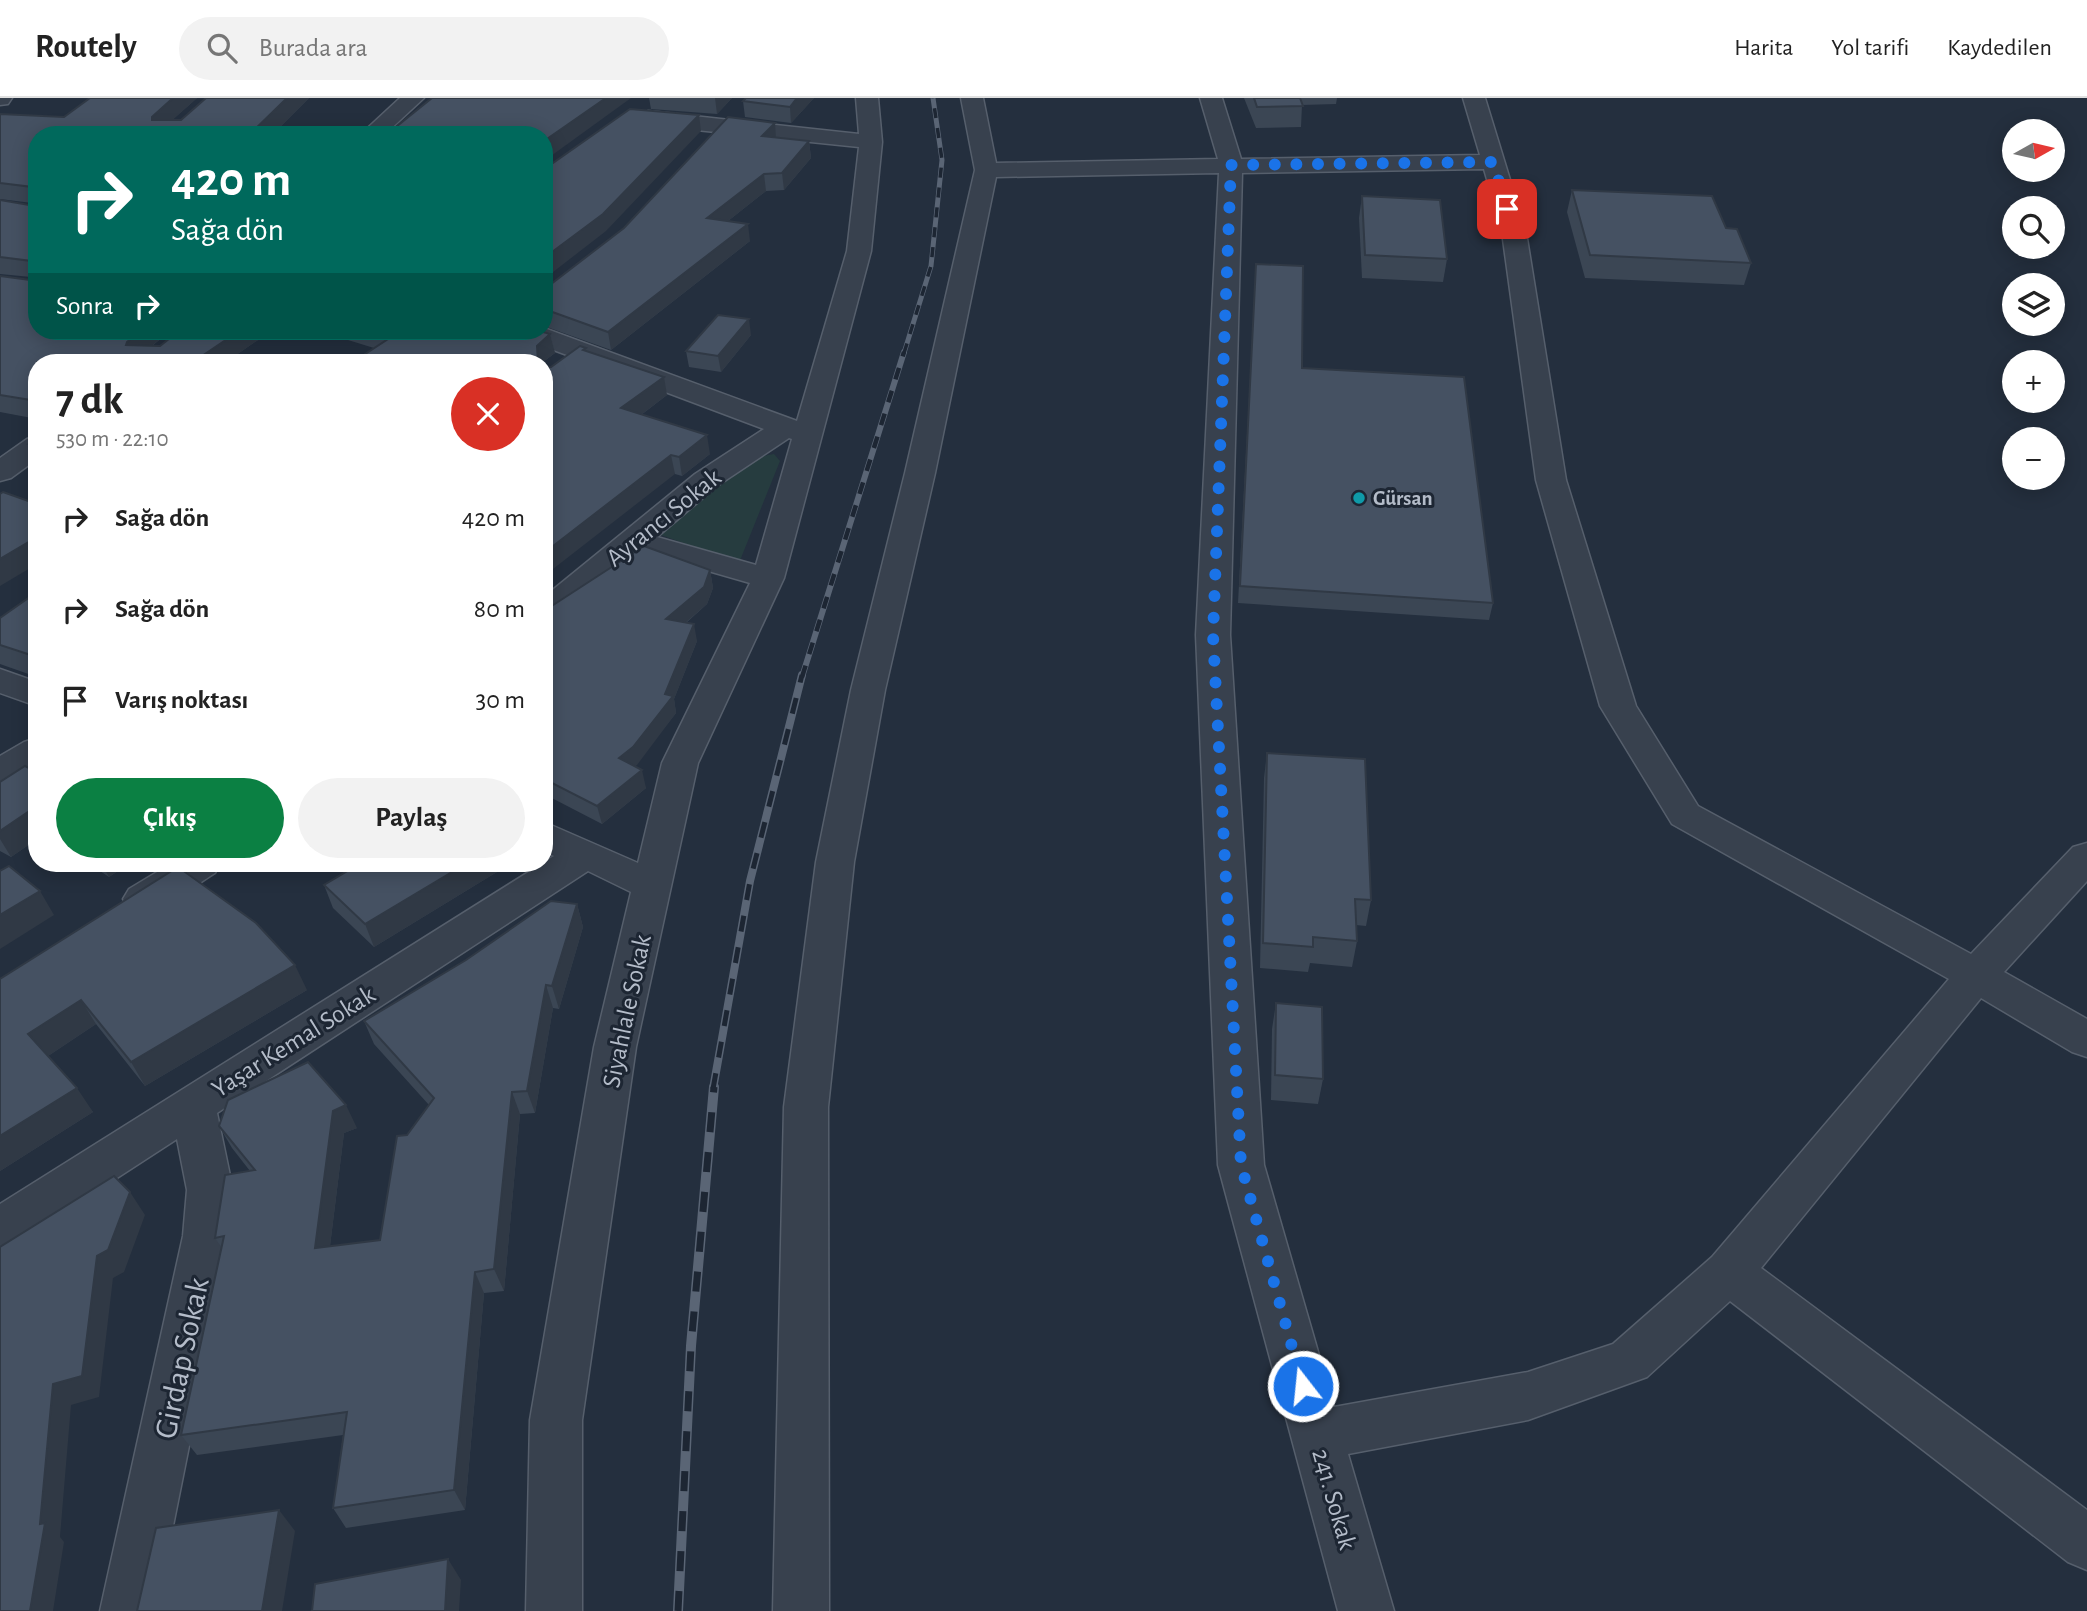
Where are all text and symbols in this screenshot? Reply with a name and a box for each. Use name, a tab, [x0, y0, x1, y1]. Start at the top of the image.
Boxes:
search box	[179, 17, 669, 80]
icon: search	[203, 29, 241, 67]
text: Routely	[35, 31, 137, 64]
text: Burada ara	[259, 35, 367, 61]
text: Harita	[1734, 36, 1793, 60]
text: Yol tarifi	[1831, 36, 1909, 60]
text: Kaydedilen	[1947, 36, 2052, 60]
north arrow	[2002, 119, 2065, 182]
map controls	[2002, 119, 2065, 490]
icon: right	[56, 154, 147, 245]
text: 420 m	[171, 156, 291, 205]
pin	[1477, 179, 1537, 239]
icon: arrive	[1488, 190, 1526, 228]
button: search	[2002, 196, 2065, 259]
text: Sağa dön	[171, 214, 284, 246]
button: layers	[2002, 273, 2065, 336]
icon: right	[128, 287, 166, 325]
text: Sonra	[56, 293, 114, 319]
button: +	[2002, 350, 2065, 413]
button: close	[451, 377, 525, 451]
text: 7 dk	[56, 379, 123, 421]
button: −	[2002, 427, 2065, 490]
text: 530 m · 22:10	[56, 428, 169, 451]
street label: Ayrancı Sokak	[601, 464, 726, 572]
place label: Gürsan	[1373, 488, 1433, 509]
marker: Gürsan	[1351, 490, 1367, 506]
icon: right	[56, 500, 94, 538]
text: Sağa dön	[115, 505, 209, 531]
text: 420 m	[462, 505, 525, 531]
icon: right	[56, 591, 94, 629]
text: Sağa dön	[115, 596, 209, 622]
text: 80 m	[474, 596, 525, 622]
icon: arrive	[56, 682, 94, 720]
text: Varış noktası	[115, 687, 248, 713]
text: 30 m	[475, 687, 525, 713]
button: Çıkış	[56, 778, 284, 858]
button: Paylaş	[298, 778, 525, 858]
street label: Siyahlale Sokak	[598, 932, 656, 1090]
street label: Yaşar Kemal Sokak	[207, 981, 380, 1102]
street label: Girdap Sokak	[149, 1274, 215, 1442]
position arrow	[1266, 1349, 1340, 1423]
street label: 241. Sokak	[1307, 1446, 1361, 1553]

